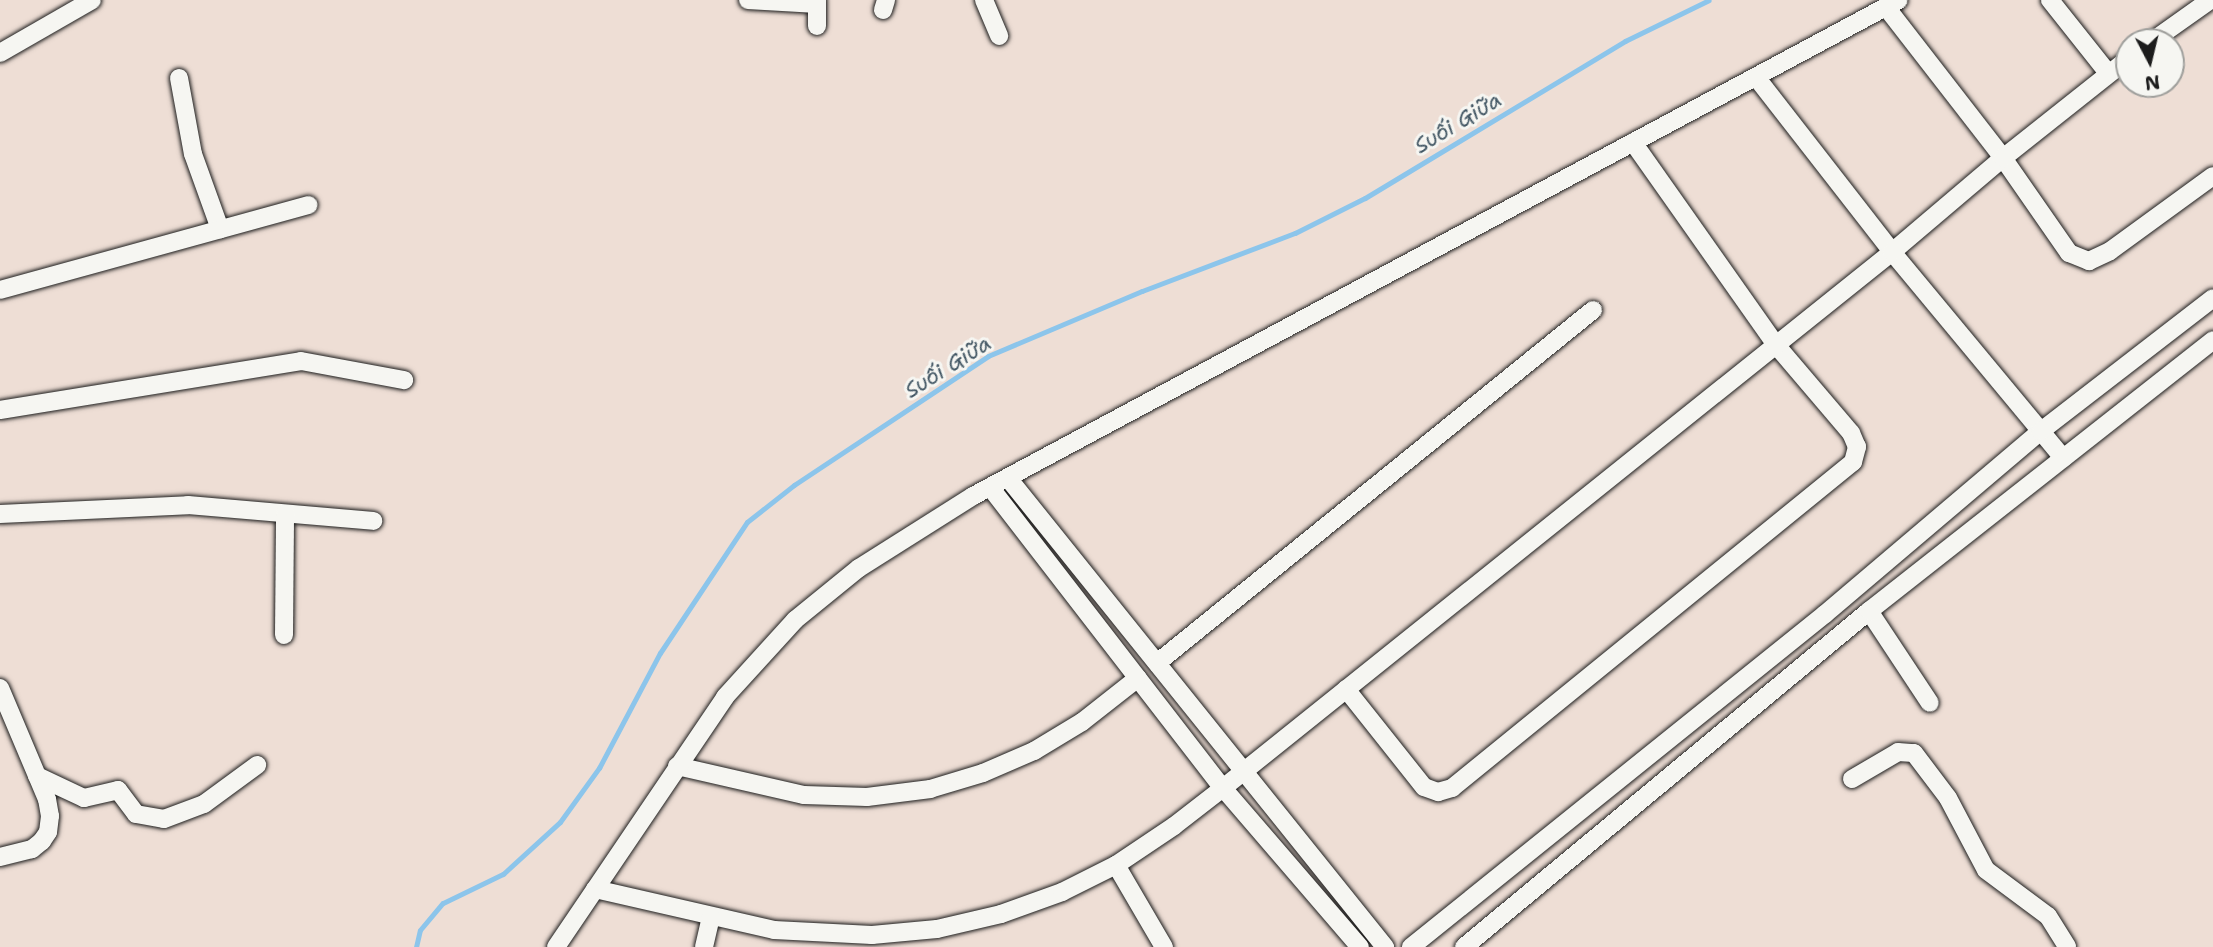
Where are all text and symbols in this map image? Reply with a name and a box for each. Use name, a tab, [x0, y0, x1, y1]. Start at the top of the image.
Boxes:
north arrow	[2115, 28, 2185, 98]
text: N	[2143, 69, 2161, 96]
water label: Suối Giữa	[1410, 87, 1506, 159]
water label: Suối Giữa	[900, 331, 996, 403]

